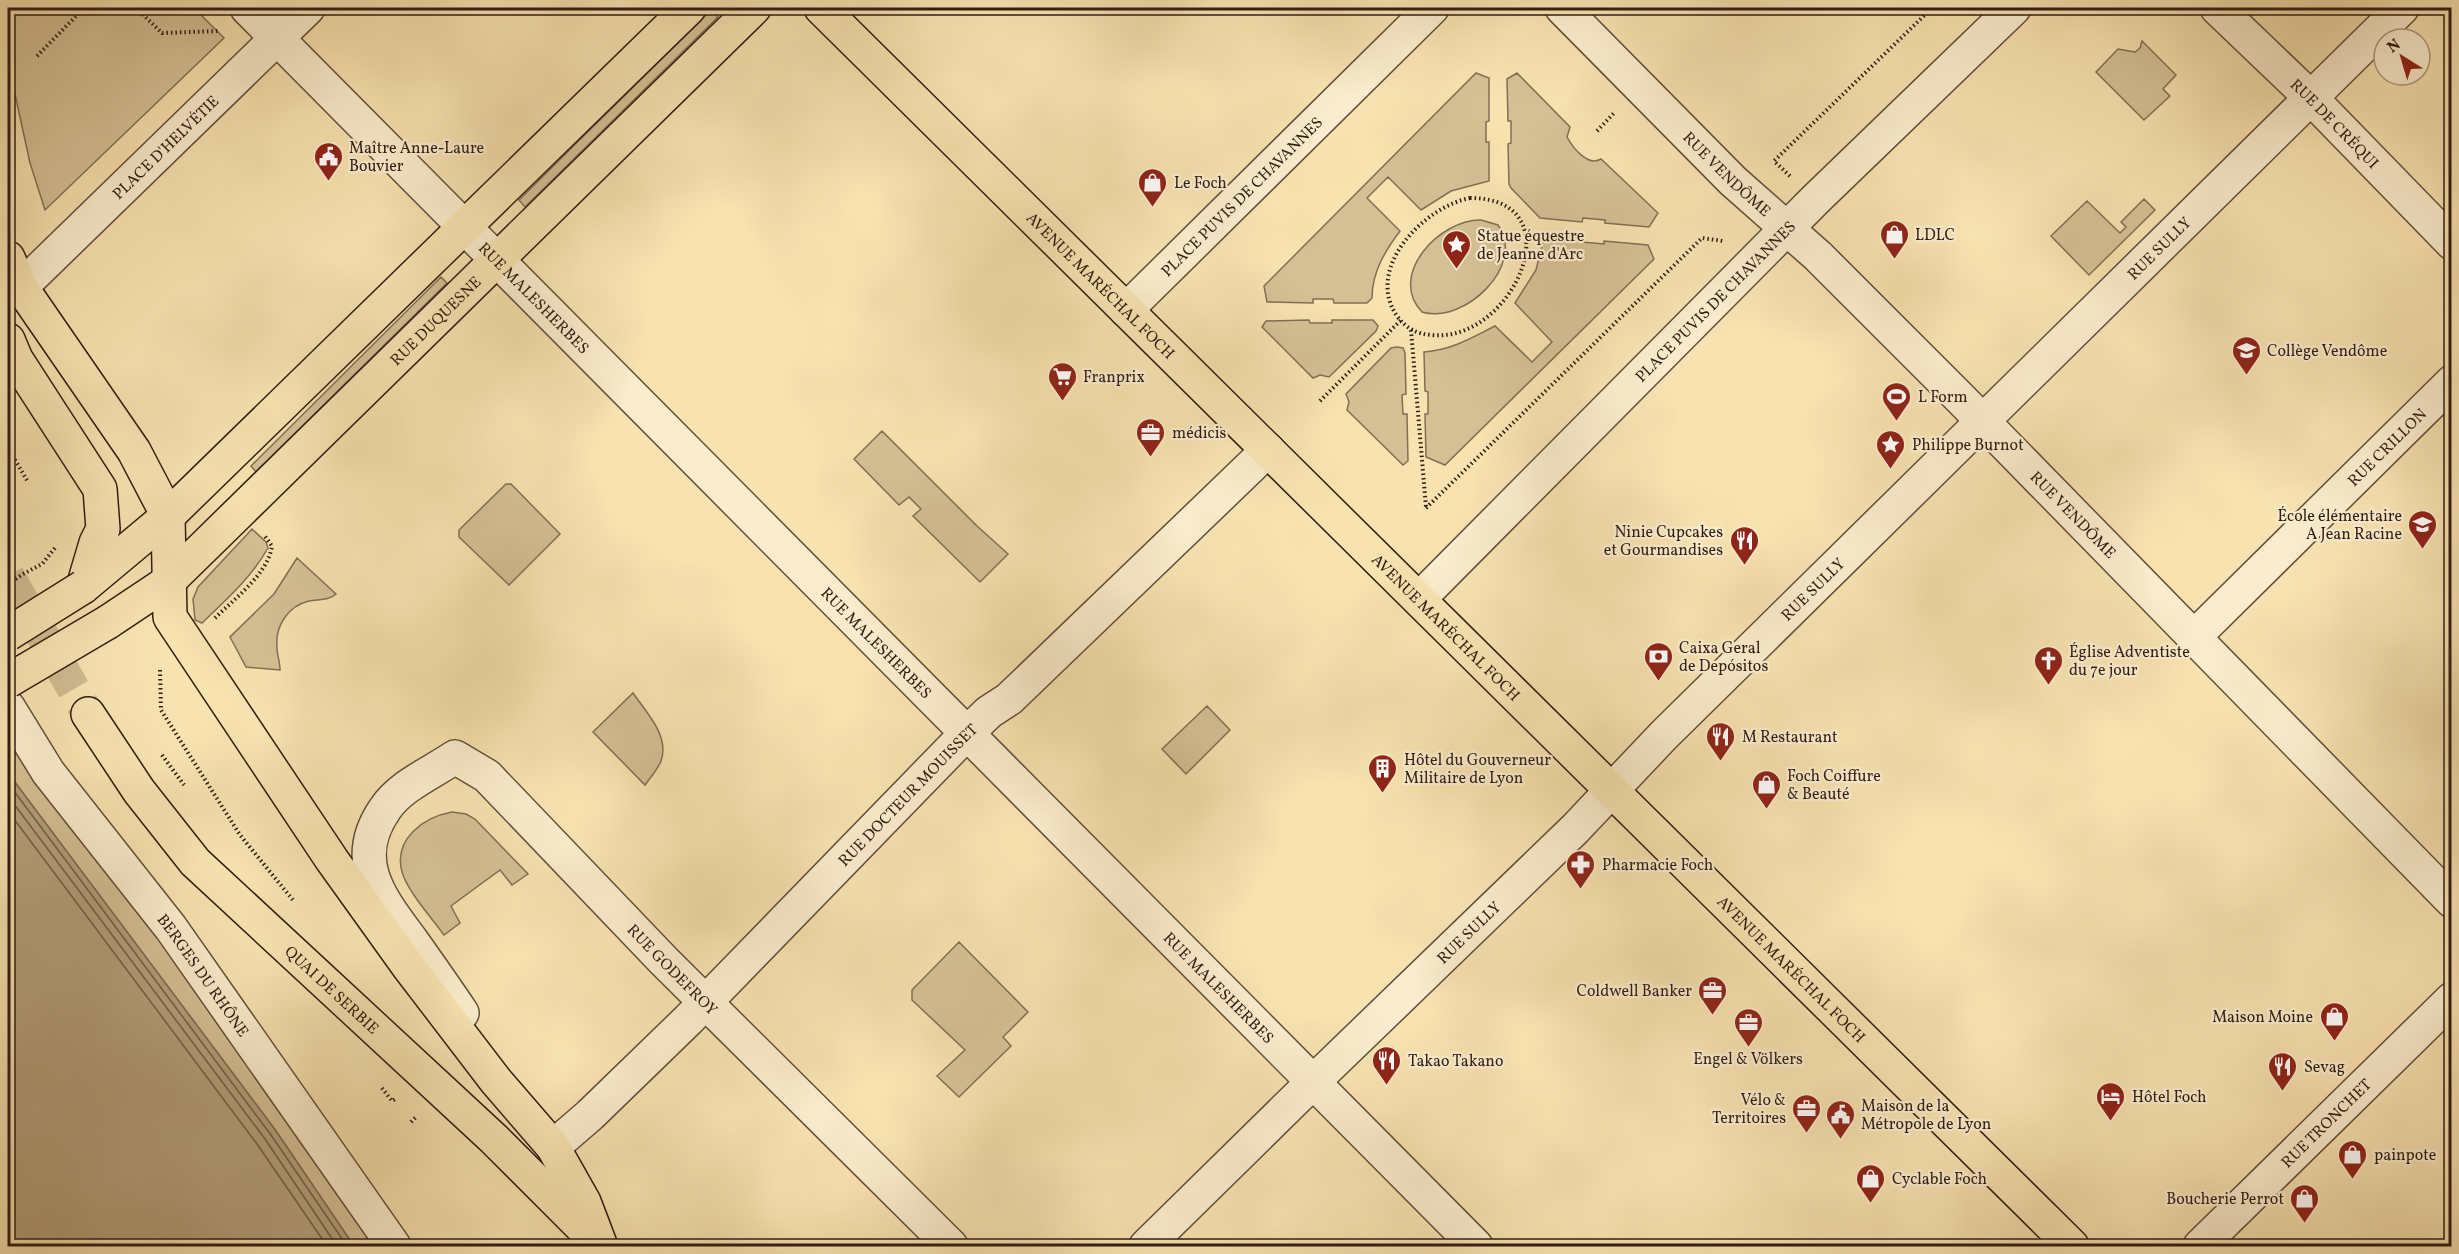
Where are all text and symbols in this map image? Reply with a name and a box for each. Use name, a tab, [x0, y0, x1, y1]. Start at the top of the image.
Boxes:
north arrow	[2372, 27, 2432, 87]
text: N	[2383, 34, 2406, 59]
street label: RUE DE CRÉQUI	[2284, 75, 2383, 174]
street label: PLACE D'HELVÉTIE	[108, 91, 225, 205]
street label: PLACE PUVIS DE CHAVANNES	[1157, 113, 1329, 283]
street label: RUE VENDÔME	[1677, 127, 1775, 223]
place label: Maître Anne-Laure Bouvier	[349, 138, 484, 178]
public building icon: Maître Anne-Laure Bouvier	[312, 140, 344, 182]
shop icon: Le Foch	[1137, 166, 1169, 208]
place label: Le Foch	[1174, 173, 1227, 195]
street label: AVENUE MARÉCHAL FOCH	[1021, 208, 1179, 365]
street label: RUE SULLY	[2123, 213, 2197, 286]
street label: PLACE PUVIS DE CHAVANNES	[1631, 217, 1801, 388]
shop icon: LDLC	[1878, 218, 1910, 260]
place label: LDLC	[1915, 225, 1955, 247]
place label: Statue équestre de Jeanne d'Arc	[1477, 226, 1584, 266]
place icon: Statue équestre de Jeanne d'Arc	[1440, 228, 1472, 270]
street label: RUE MALESHERBES	[473, 238, 593, 360]
street label: RUE DUQUESNE	[386, 272, 487, 371]
school or university icon: Collège Vendôme	[2230, 334, 2262, 376]
place label: Collège Vendôme	[2267, 341, 2387, 363]
supermarket icon: Franprix	[1046, 360, 1078, 402]
place label: Franprix	[1083, 367, 1145, 389]
sports icon: L Form	[1881, 380, 1913, 422]
place label: L Form	[1918, 387, 1968, 409]
street label: RUE CRILLON	[2343, 404, 2432, 492]
office icon: médicis	[1135, 416, 1167, 458]
place label: médicis	[1172, 423, 1227, 445]
place icon: Philippe Burnot	[1875, 428, 1907, 470]
place label: Philippe Burnot	[1912, 435, 2024, 457]
street label: RUE VENDÔME	[2024, 467, 2120, 564]
place label: École élémentaire A Jean Racine	[2277, 506, 2402, 546]
school or university icon: École élémentaire A Jean Racine	[2407, 508, 2439, 550]
place label: Ninie Cupcakes et Gourmandises	[1604, 522, 1723, 562]
restaurant icon: Ninie Cupcakes et Gourmandises	[1728, 524, 1760, 566]
street label: AVENUE MARÉCHAL FOCH	[1366, 550, 1524, 707]
street label: RUE SULLY	[1777, 554, 1851, 627]
street label: RUE MALESHERBES	[815, 583, 936, 705]
place label: Caixa Geral de Depósitos	[1679, 638, 1768, 678]
bank icon: Caixa Geral de Depósitos	[1642, 640, 1674, 682]
place label: Église Adventiste du 7e jour	[2069, 642, 2190, 682]
church icon: Église Adventiste du 7e jour	[2032, 644, 2064, 686]
street label: RUE DOCTEUR MOUISSET	[834, 720, 983, 872]
restaurant icon: M Restaurant	[1705, 720, 1737, 762]
place label: M Restaurant	[1742, 727, 1838, 749]
place label: Hôtel du Gouverneur Militaire de Lyon	[1404, 750, 1551, 790]
building icon: Hôtel du Gouverneur Militaire de Lyon	[1367, 752, 1399, 794]
place label: Foch Coiffure & Beauté	[1787, 766, 1881, 806]
shop icon: Foch Coiffure & Beauté	[1750, 768, 1782, 810]
pharmacy icon: Pharmacie Foch	[1565, 848, 1597, 890]
place label: Pharmacie Foch	[1602, 855, 1713, 877]
street label: AVENUE MARÉCHAL FOCH	[1711, 892, 1870, 1049]
street label: RUE SULLY	[1433, 897, 1507, 970]
street label: BERGES DU RHÔNE	[151, 910, 253, 1042]
street label: RUE GODEFROY	[621, 920, 722, 1021]
street label: RUE MALESHERBES	[1157, 928, 1278, 1049]
street label: QUAI DE SERBIE	[279, 941, 383, 1040]
office icon: Coldwell Banker	[1697, 974, 1729, 1016]
place label: Coldwell Banker	[1577, 981, 1692, 1003]
shop icon: Maison Moine	[2318, 1000, 2350, 1042]
office icon: Engel & Völkers	[1732, 1006, 1764, 1048]
place label: Maison Moine	[2212, 1007, 2313, 1029]
restaurant icon: Takao Takano	[1371, 1044, 1403, 1086]
place label: Engel & Völkers	[1693, 1049, 1803, 1071]
restaurant icon: Sevag	[2267, 1050, 2299, 1092]
place label: Takao Takano	[1408, 1051, 1503, 1073]
place label: Sevag	[2304, 1057, 2345, 1079]
street label: RUE TRONCHET	[2277, 1075, 2377, 1174]
hotel icon: Hôtel Foch	[2095, 1080, 2127, 1122]
place label: Hôtel Foch	[2132, 1087, 2207, 1109]
place label: Vélo & Territoires	[1712, 1090, 1786, 1130]
office icon: Vélo & Territoires	[1791, 1092, 1823, 1134]
place label: Maison de la Métropole de Lyon	[1861, 1096, 1991, 1136]
public building icon: Maison de la Métropole de Lyon	[1824, 1098, 1856, 1140]
shop icon: painpote	[2337, 1138, 2369, 1180]
place label: painpote	[2374, 1145, 2436, 1167]
shop icon: Cyclable Foch	[1855, 1162, 1887, 1204]
place label: Cyclable Foch	[1892, 1169, 1987, 1191]
shop icon: Boucherie Perrot	[2289, 1182, 2321, 1224]
place label: Boucherie Perrot	[2166, 1189, 2284, 1211]

